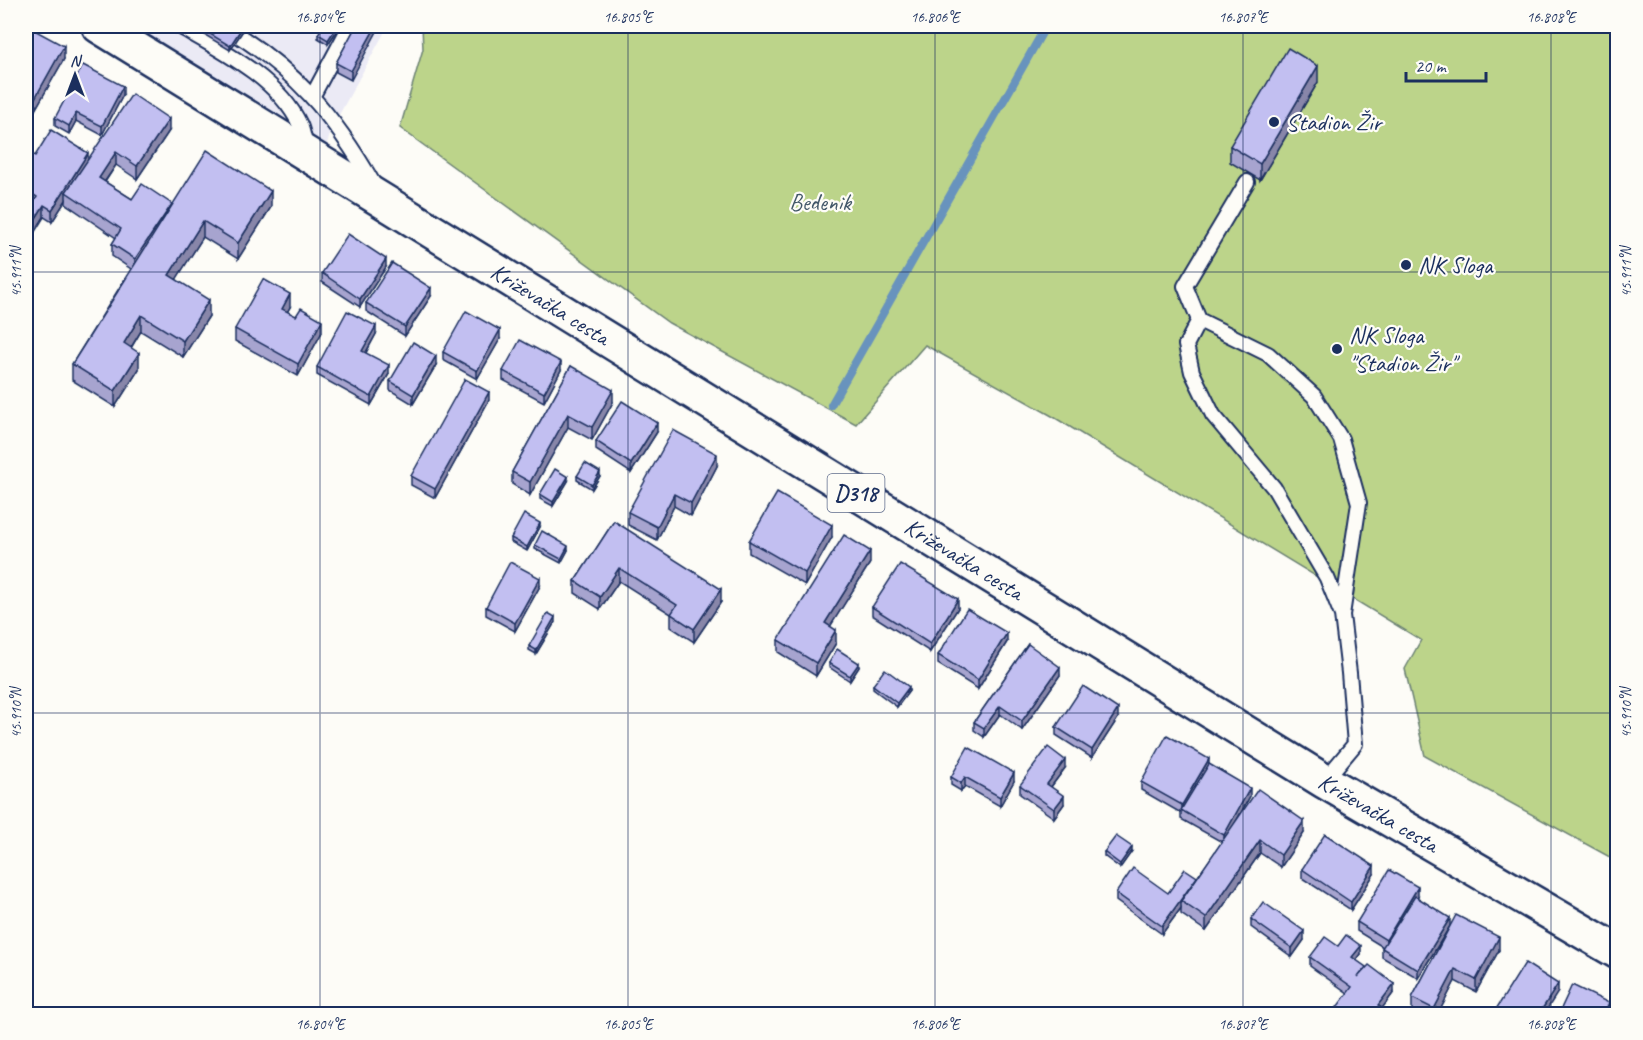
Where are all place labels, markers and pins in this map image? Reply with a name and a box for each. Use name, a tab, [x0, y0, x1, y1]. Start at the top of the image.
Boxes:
place label: Stadion Žir	[1286, 107, 1384, 137]
marker: Stadion Žir	[1267, 115, 1281, 129]
place label: NK Sloga	[1418, 250, 1494, 280]
marker: NK Sloga	[1399, 258, 1413, 272]
place label: NK Sloga "Stadion Žir"	[1349, 320, 1461, 378]
marker: NK Sloga "Stadion Žir"	[1330, 342, 1344, 356]

